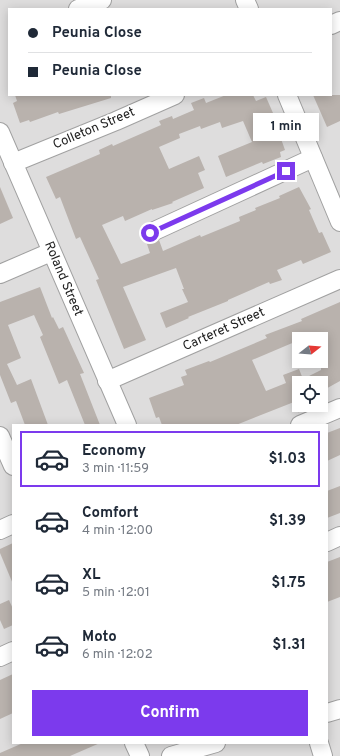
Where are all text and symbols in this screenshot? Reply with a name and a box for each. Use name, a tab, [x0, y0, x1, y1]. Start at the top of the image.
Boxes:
text: Peunia Close	[52, 24, 142, 43]
text: Peunia Close	[52, 62, 142, 81]
street label: Colleton Street	[51, 105, 137, 153]
callout: 1 min	[253, 113, 319, 141]
text: 1 min	[270, 119, 302, 135]
route end	[277, 162, 295, 180]
route start	[141, 224, 159, 242]
street label: Roland Street	[40, 239, 86, 319]
street label: Carteret Street	[181, 305, 267, 355]
north arrow	[292, 332, 328, 368]
map controls	[292, 332, 328, 412]
button: locate	[292, 376, 328, 412]
icon: car	[34, 441, 70, 477]
text: Economy	[82, 442, 146, 461]
text: $1.03	[268, 450, 306, 469]
text: 3 min · 11:59	[82, 461, 149, 477]
icon: car	[34, 503, 70, 539]
text: Comfort	[82, 504, 139, 523]
text: $1.39	[269, 512, 306, 531]
text: 4 min · 12:00	[82, 523, 153, 539]
icon: car	[34, 565, 70, 601]
text: XL	[82, 566, 100, 585]
text: $1.75	[271, 574, 306, 593]
text: 5 min · 12:01	[82, 585, 150, 601]
icon: car	[34, 627, 70, 663]
text: Moto	[82, 628, 117, 647]
text: $1.31	[272, 636, 306, 655]
text: 6 min · 12:02	[82, 647, 153, 663]
button: Confirm	[32, 690, 308, 736]

